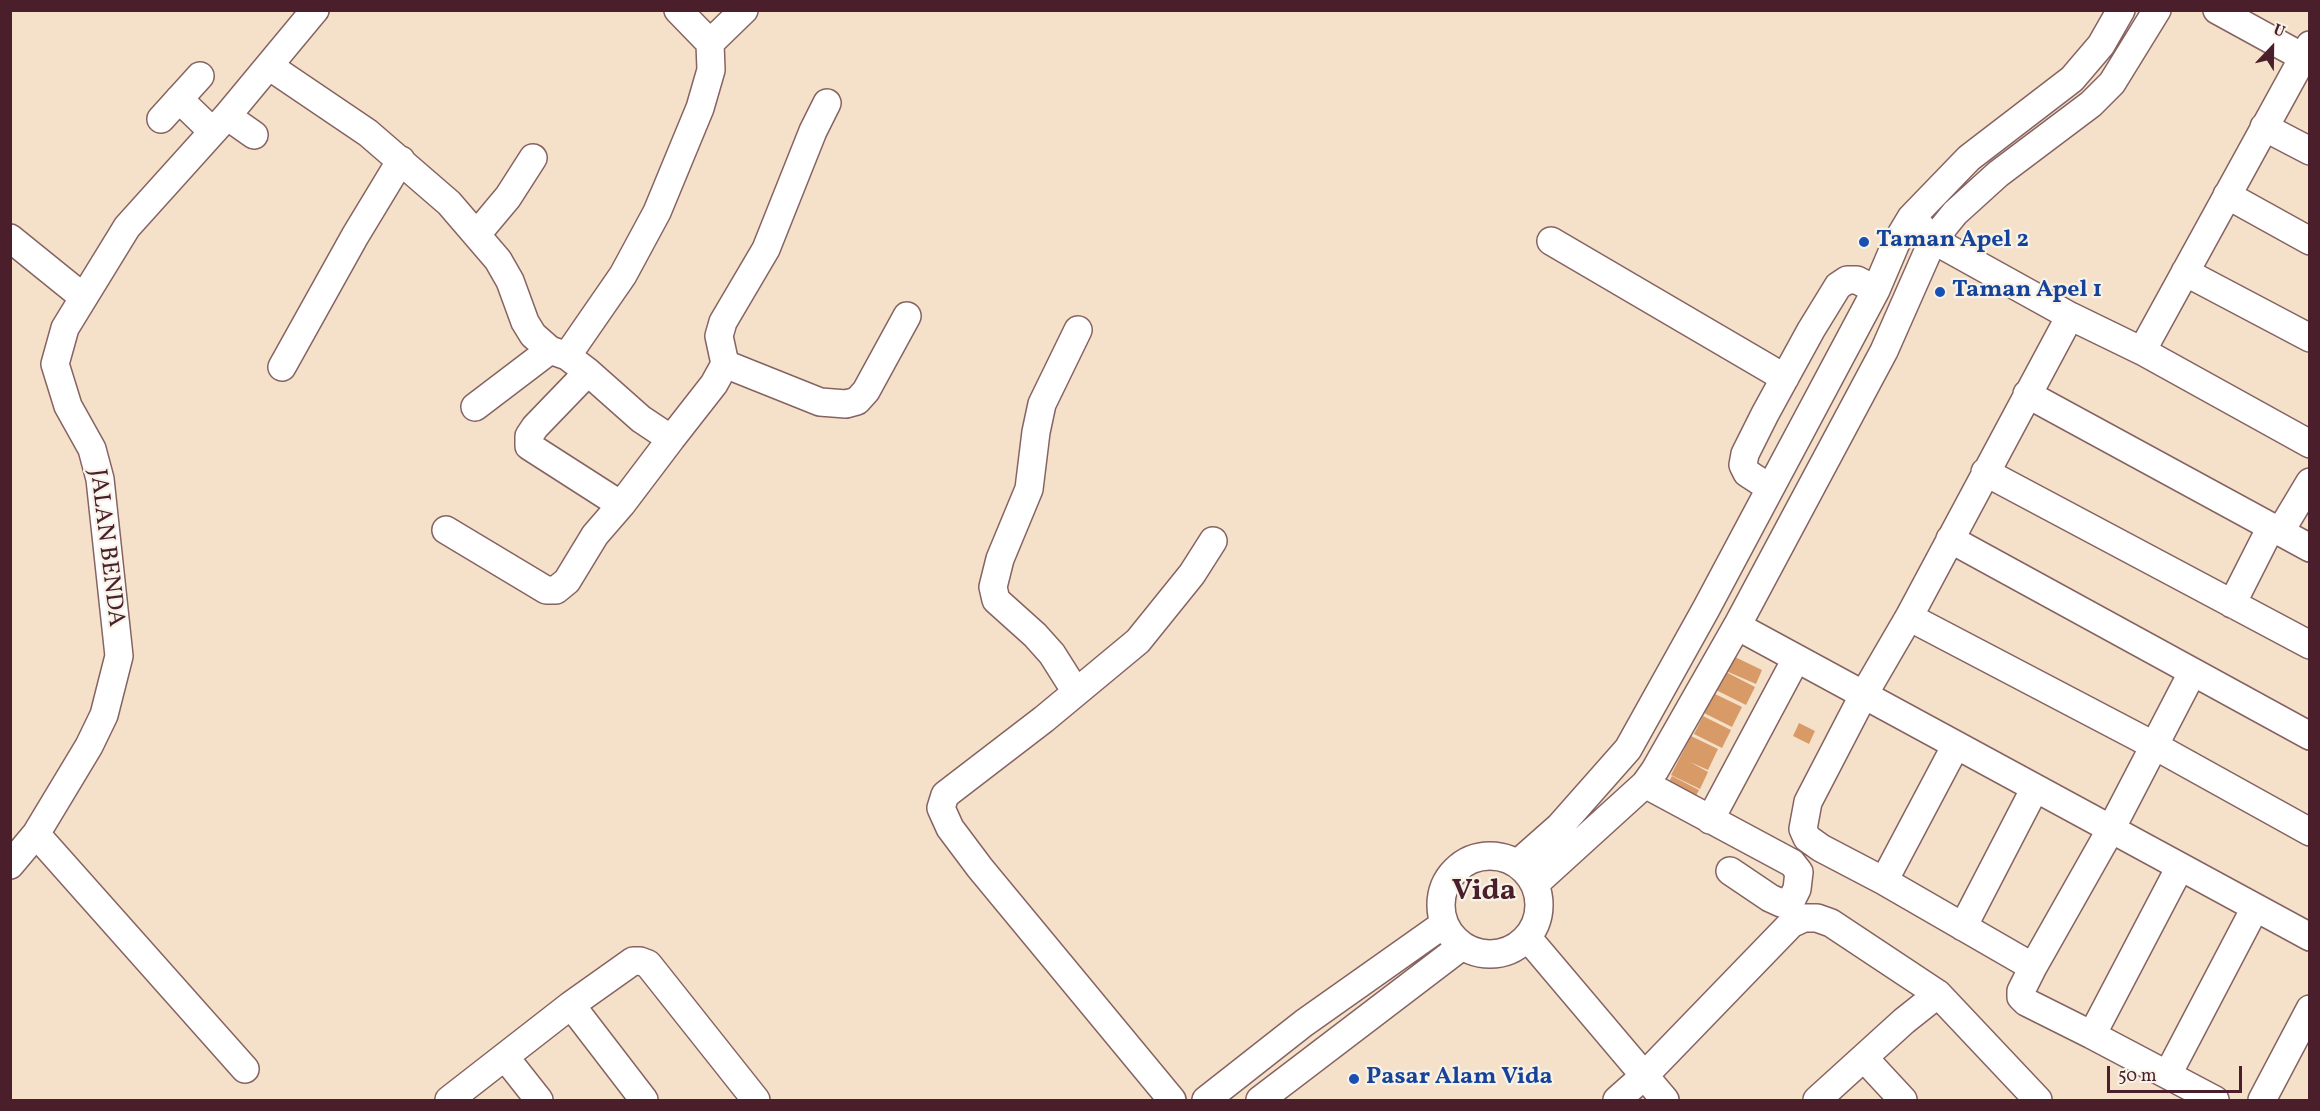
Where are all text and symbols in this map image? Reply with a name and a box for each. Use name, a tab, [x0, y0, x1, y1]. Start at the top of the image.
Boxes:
north arrow	[2242, 18, 2302, 78]
text: U	[2270, 19, 2288, 44]
place label: Taman Apel 2	[1876, 228, 2029, 256]
marker: Taman Apel 2	[1857, 235, 1871, 249]
place label: Taman Apel 1	[1952, 278, 2102, 306]
marker: Taman Apel 1	[1933, 285, 1947, 299]
street label: JALAN BENDA	[81, 467, 129, 629]
district label: Vida	[1452, 875, 1516, 911]
scale bar	[2110, 1054, 2245, 1092]
text: 50 m	[2118, 1064, 2157, 1089]
place label: Pasar Alam Vida	[1366, 1065, 1553, 1093]
marker: Pasar Alam Vida	[1347, 1072, 1361, 1086]

